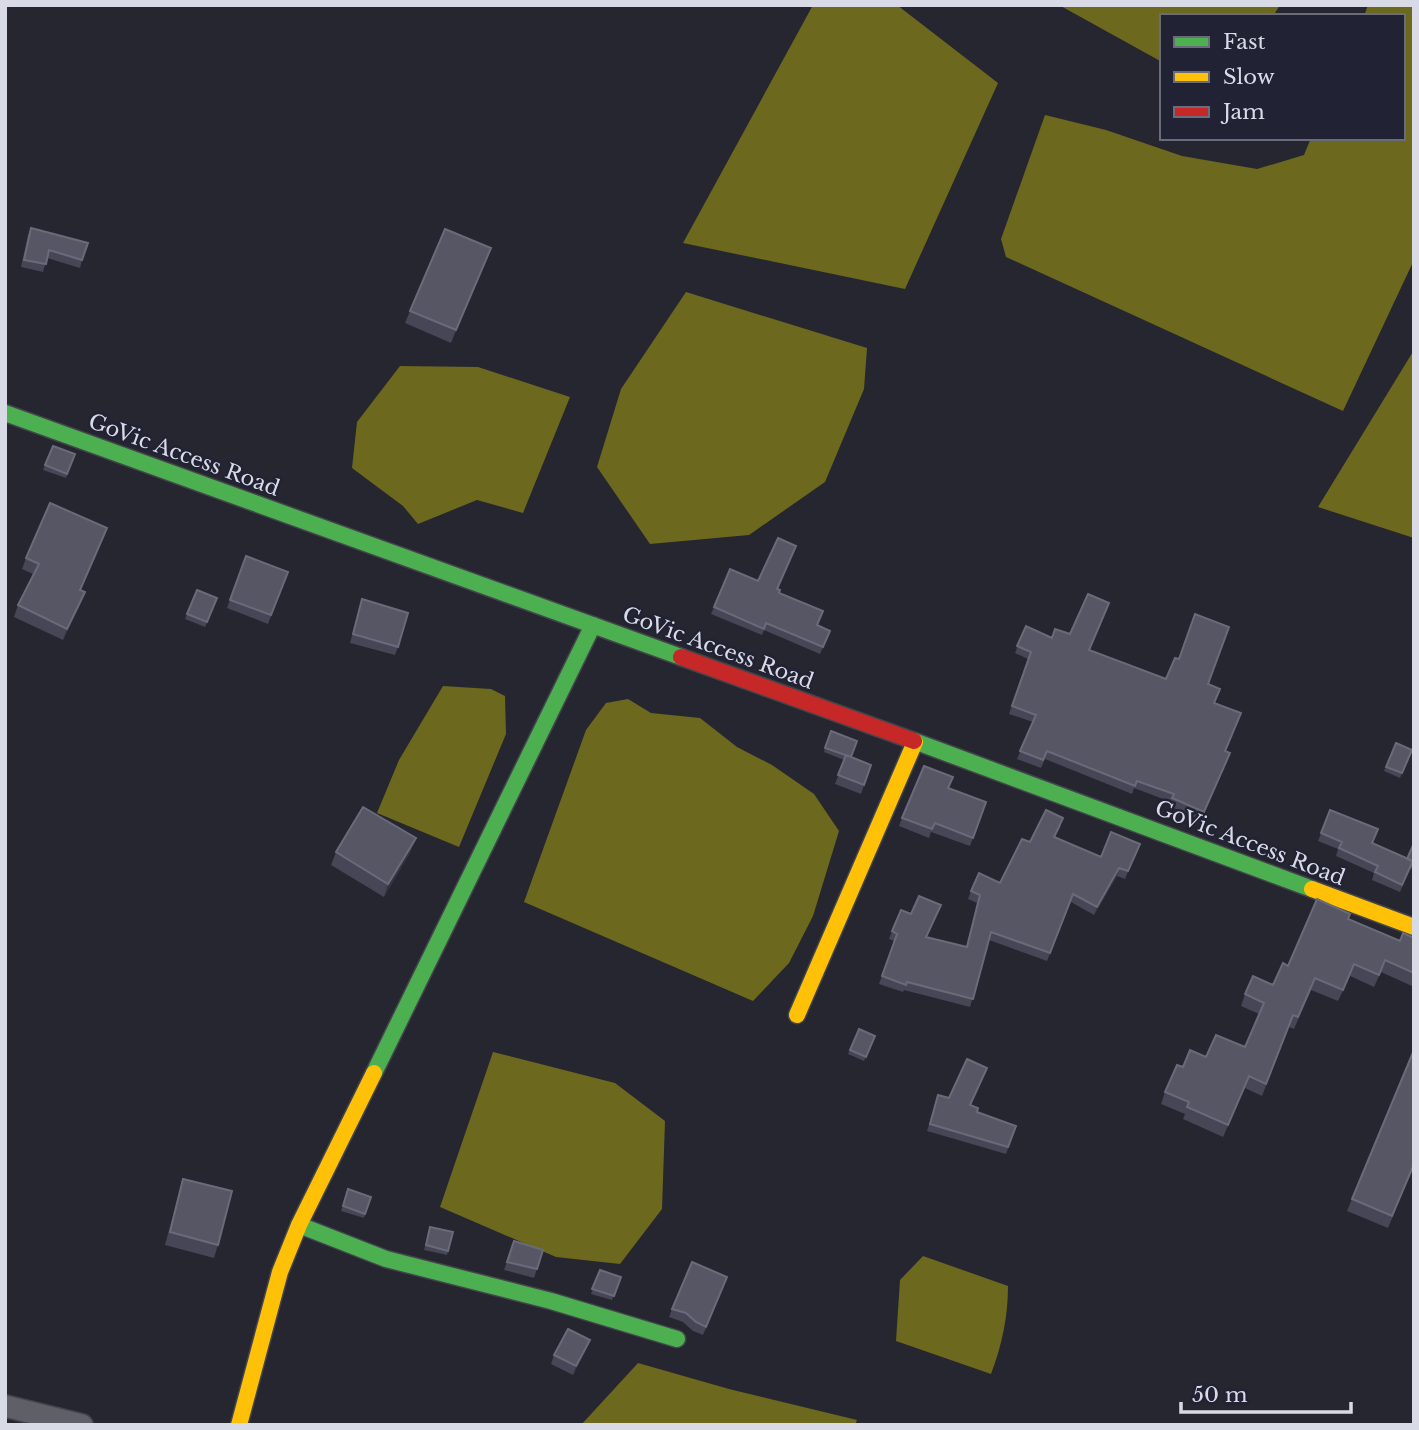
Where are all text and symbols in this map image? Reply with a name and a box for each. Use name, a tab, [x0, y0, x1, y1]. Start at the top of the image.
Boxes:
legend	[1160, 14, 1405, 140]
text: Fast	[1223, 29, 1265, 55]
text: Slow	[1223, 64, 1275, 90]
text: Jam	[1220, 99, 1265, 125]
street label: GoVic Access Road	[85, 408, 283, 502]
street label: GoVic Access Road	[619, 601, 817, 695]
street label: GoVic Access Road	[1151, 795, 1349, 891]
scale bar	[1181, 1370, 1351, 1414]
text: 50 m	[1192, 1382, 1248, 1408]

